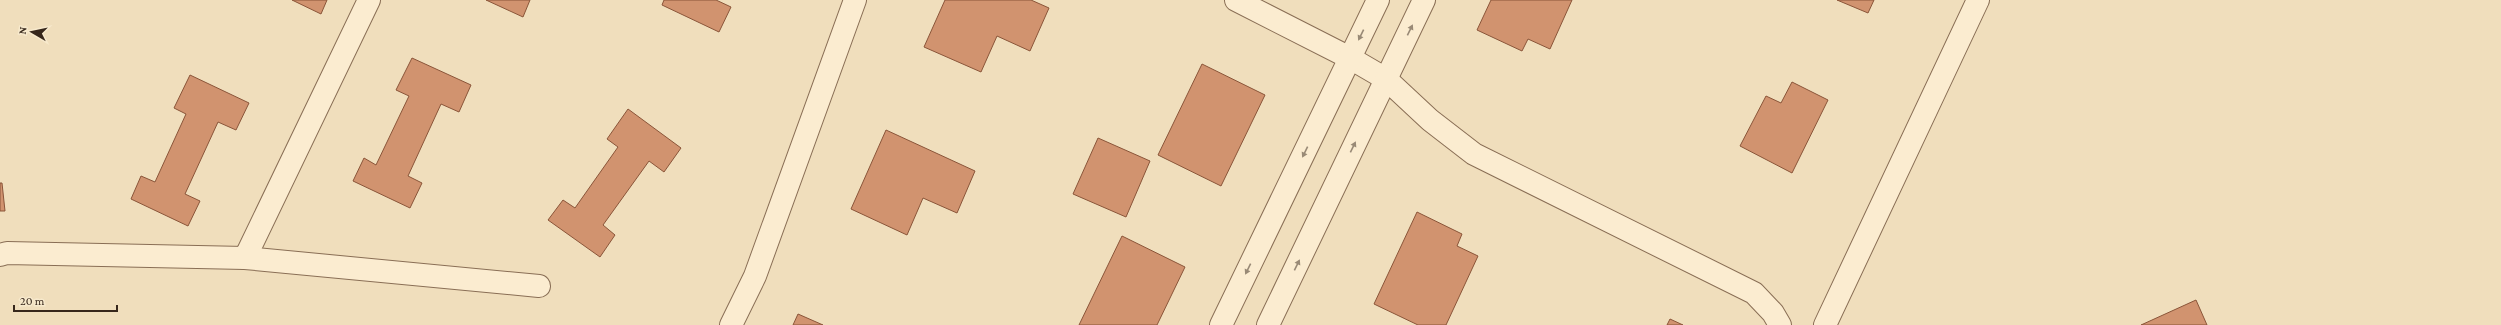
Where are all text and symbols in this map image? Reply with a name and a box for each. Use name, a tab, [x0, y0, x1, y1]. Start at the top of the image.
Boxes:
north arrow	[12, 12, 52, 52]
one-way arrow	[1407, 24, 1413, 36]
text: N	[16, 25, 29, 35]
one-way arrow	[1358, 29, 1364, 41]
one-way arrow	[1350, 142, 1356, 153]
one-way arrow	[1302, 146, 1308, 158]
one-way arrow	[1294, 259, 1300, 270]
one-way arrow	[1245, 264, 1251, 275]
scale bar	[14, 287, 117, 313]
text: 20 m	[20, 294, 45, 308]

